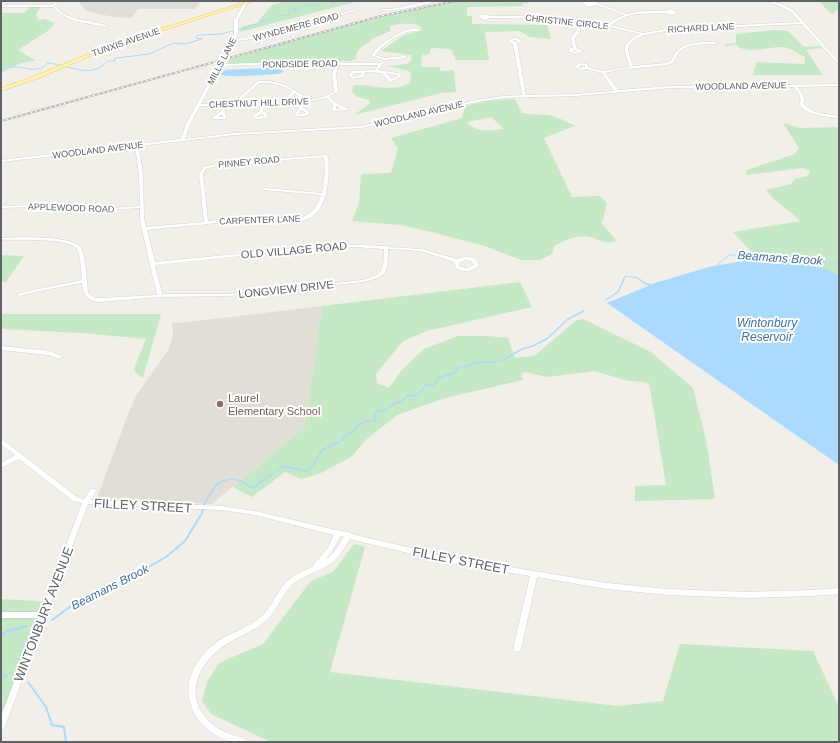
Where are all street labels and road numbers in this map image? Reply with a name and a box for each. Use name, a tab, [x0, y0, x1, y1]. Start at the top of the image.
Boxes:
street label: WYNDEMERE ROAD	[252, 11, 340, 43]
street label: CHRISTINE CIRCLE	[525, 13, 609, 31]
street label: RICHARD LANE	[667, 21, 735, 35]
street label: TUNXIS AVENUE	[91, 26, 161, 58]
street label: MILLS LANE	[205, 36, 239, 86]
street label: PONDSIDE ROAD	[262, 58, 338, 70]
street label: WOODLAND AVENUE	[695, 80, 787, 92]
street label: CHESTNUT HILL DRIVE	[209, 96, 309, 110]
street label: WOODLAND AVENUE	[373, 99, 465, 129]
street label: WOODLAND AVENUE	[52, 139, 144, 161]
street label: PINNEY ROAD	[218, 154, 281, 170]
street label: APPLEWOOD ROAD	[28, 201, 115, 215]
street label: CARPENTER LANE	[219, 214, 301, 226]
street label: OLD VILLAGE ROAD	[240, 239, 348, 261]
street label: LONGVIEW DRIVE	[238, 278, 334, 300]
street label: FILLEY STREET	[94, 495, 192, 516]
street label: WINTONBURY AVENUE	[11, 544, 76, 684]
street label: FILLEY STREET	[411, 544, 510, 577]

